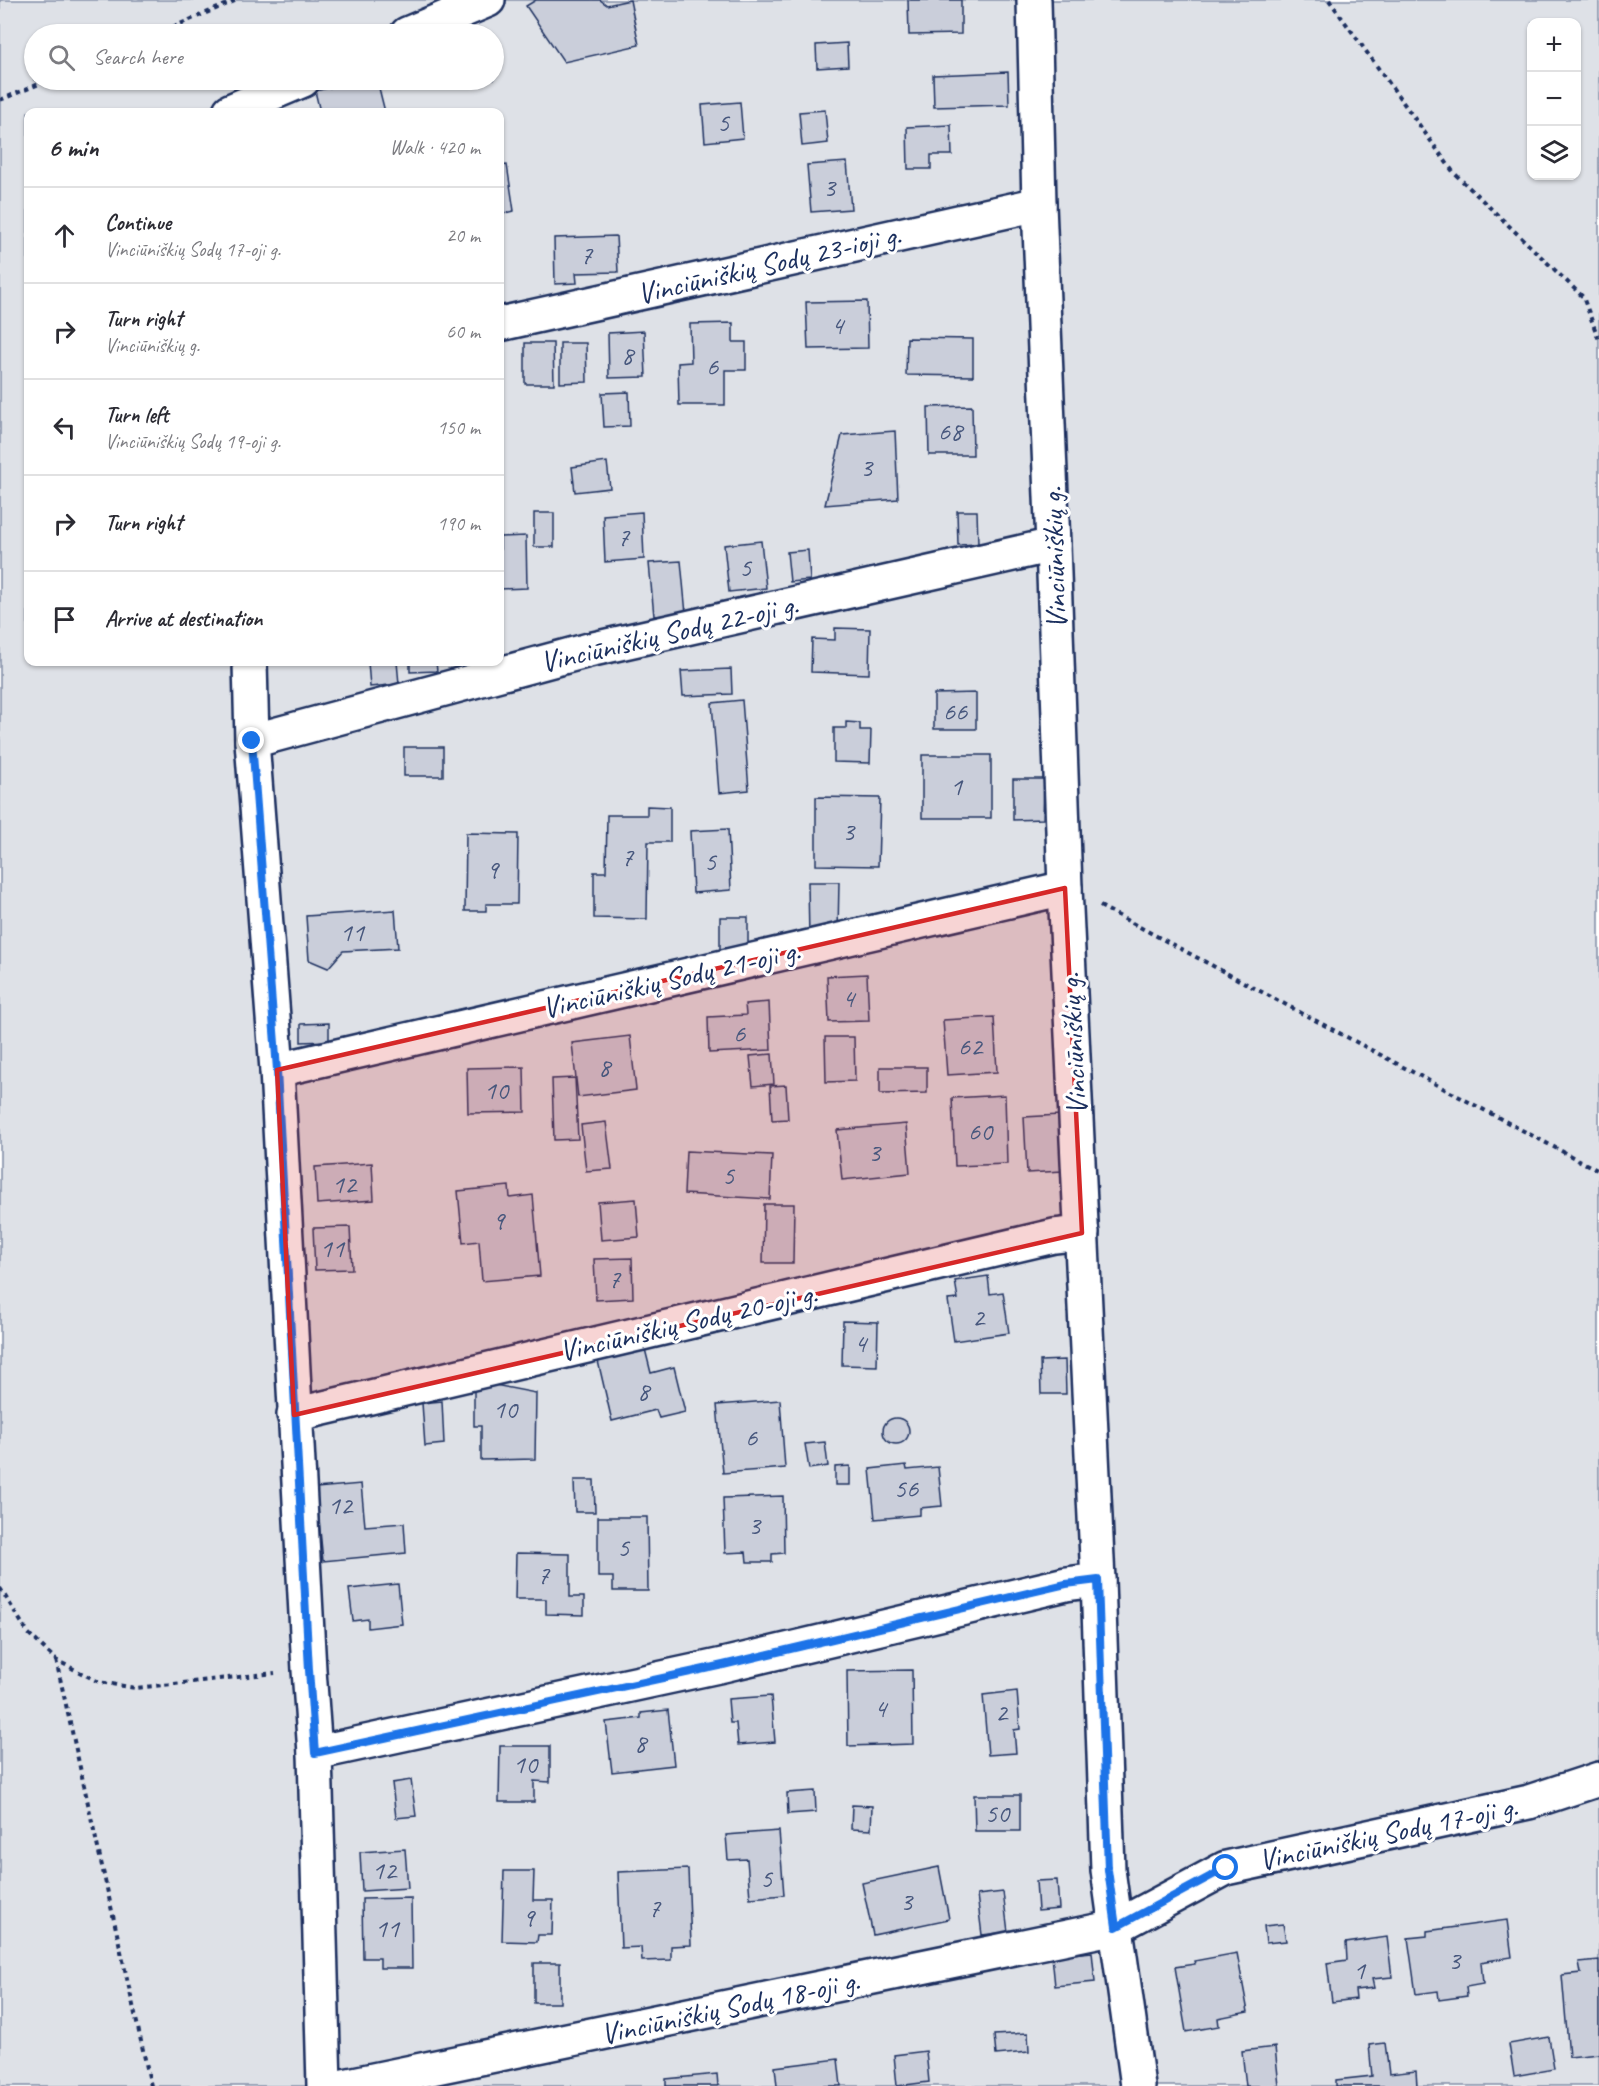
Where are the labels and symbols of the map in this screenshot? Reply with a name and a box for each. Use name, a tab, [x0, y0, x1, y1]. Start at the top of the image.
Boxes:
house number: 5	[717, 105, 731, 139]
house number: 3	[823, 170, 837, 204]
street label: Vinciūniškių Sodų 23-ioji g.	[634, 215, 904, 313]
house number: 7	[580, 238, 594, 272]
house number: 4	[831, 308, 846, 342]
house number: 8	[621, 338, 636, 372]
house number: 6	[706, 349, 719, 383]
house number: 68	[938, 414, 965, 448]
house number: 3	[860, 450, 874, 484]
street label: Vinciūniškių g.	[1033, 486, 1075, 630]
house number: 7	[617, 520, 631, 554]
house number: 5	[739, 550, 753, 584]
street label: Vinciūniškių Sodų 22-oji g.	[536, 585, 802, 681]
house number: 66	[943, 694, 968, 728]
route end	[238, 727, 264, 753]
house number: 1	[950, 769, 964, 803]
house number: 3	[842, 814, 856, 848]
house number: 7	[621, 840, 635, 874]
house number: 5	[704, 844, 718, 878]
house number: 9	[486, 852, 500, 886]
house number: 11	[340, 915, 366, 949]
street label: Vinciūniškių Sodų 21-oji g.	[538, 931, 804, 1027]
street label: Vinciūniškių g.	[1050, 972, 1096, 1116]
house number: 4	[842, 981, 857, 1015]
house number: 6	[733, 1016, 746, 1050]
house number: 62	[958, 1029, 984, 1063]
house number: 8	[598, 1050, 613, 1084]
house number: 10	[484, 1073, 510, 1107]
house number: 60	[968, 1114, 994, 1148]
house number: 3	[868, 1135, 882, 1169]
house number: 5	[722, 1158, 736, 1192]
house number: 12	[332, 1167, 358, 1201]
house number: 9	[492, 1203, 506, 1237]
house number: 11	[320, 1231, 346, 1265]
house number: 7	[608, 1262, 622, 1296]
street label: Vinciūniškių Sodų 20-oji g.	[555, 1274, 821, 1370]
house number: 2	[972, 1300, 986, 1334]
house number: 4	[854, 1326, 869, 1360]
house number: 8	[637, 1374, 652, 1408]
house number: 10	[493, 1392, 519, 1426]
house number: 6	[745, 1420, 758, 1454]
house number: 56	[894, 1471, 919, 1505]
house number: 12	[328, 1488, 354, 1522]
house number: 3	[748, 1508, 762, 1542]
house number: 5	[617, 1530, 631, 1564]
house number: 7	[537, 1558, 551, 1592]
house number: 4	[874, 1691, 889, 1725]
house number: 2	[995, 1695, 1009, 1729]
house number: 8	[634, 1726, 649, 1760]
house number: 10	[513, 1747, 539, 1781]
street label: Vinciūniškių Sodų 17-oji g.	[1255, 1787, 1521, 1879]
house number: 50	[985, 1796, 1011, 1830]
house number: 12	[372, 1853, 398, 1887]
route start	[1212, 1854, 1238, 1880]
house number: 5	[760, 1861, 774, 1895]
house number: 3	[900, 1884, 914, 1918]
house number: 7	[648, 1891, 662, 1925]
house number: 9	[522, 1900, 536, 1934]
house number: 11	[375, 1911, 401, 1945]
house number: 3	[1448, 1943, 1462, 1977]
house number: 1	[1353, 1953, 1367, 1987]
street label: Vinciūniškių Sodų 18-oji g.	[597, 1961, 863, 2053]

